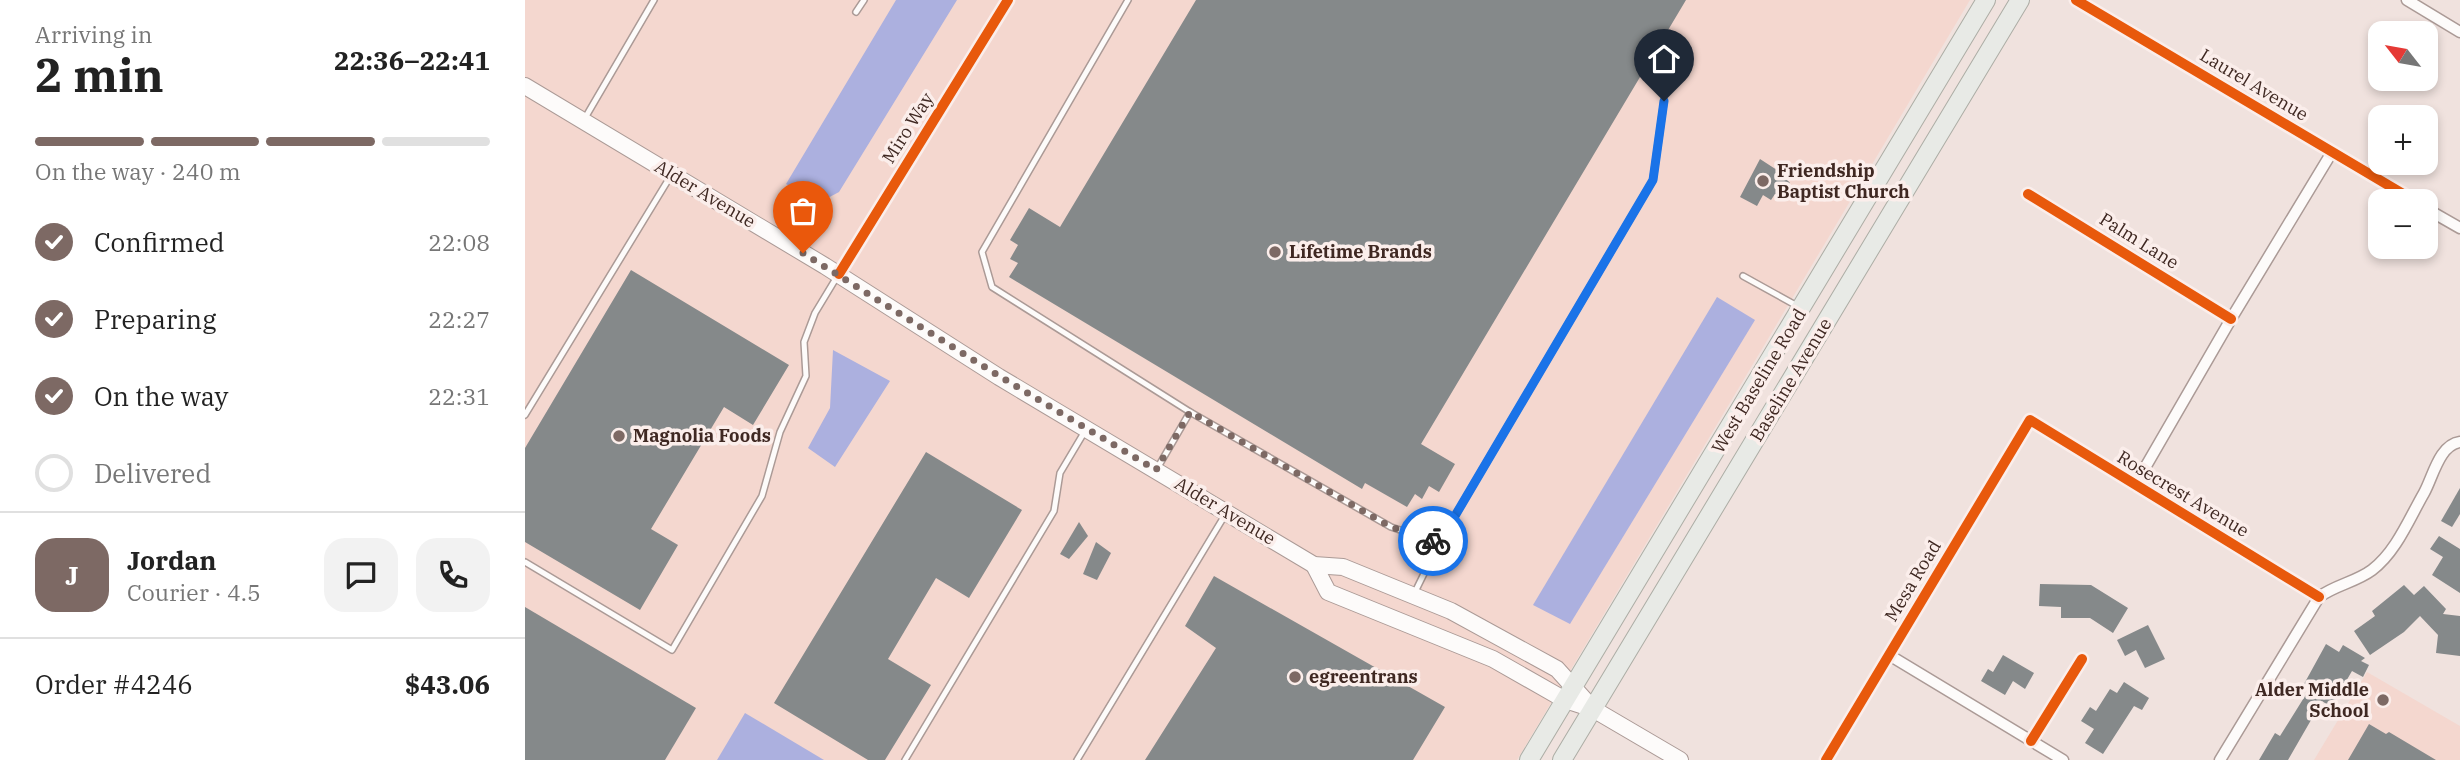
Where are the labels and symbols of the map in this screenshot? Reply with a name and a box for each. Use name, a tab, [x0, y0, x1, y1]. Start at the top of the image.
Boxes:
north arrow	[2368, 21, 2438, 91]
pin	[1634, 29, 1694, 101]
street label: Laurel Avenue	[2196, 43, 2312, 126]
street label: Miro Way	[877, 88, 939, 167]
street label: Alder Avenue	[651, 154, 760, 233]
place label: Friendship Baptist Church	[1777, 159, 1910, 203]
marker: Friendship Baptist Church	[1755, 173, 1771, 189]
pin	[773, 181, 833, 253]
street label: Palm Lane	[2095, 207, 2183, 274]
place label: Lifetime Brands	[1289, 240, 1432, 263]
marker: Lifetime Brands	[1267, 244, 1283, 260]
street label: West Baseline Road	[1706, 304, 1811, 457]
street label: Baseline Avenue	[1745, 314, 1836, 446]
place label: Magnolia Foods	[633, 424, 771, 447]
marker: Magnolia Foods	[611, 428, 627, 444]
street label: Rosecrest Avenue	[2113, 445, 2253, 542]
street label: Alder Avenue	[1171, 471, 1280, 550]
courier	[1398, 506, 1468, 576]
street label: Mesa Road	[1879, 536, 1946, 626]
place label: egreentrans	[1309, 665, 1418, 688]
marker: egreentrans	[1287, 669, 1303, 685]
place label: Alder Middle School	[2255, 678, 2369, 722]
marker: Alder Middle School	[2375, 692, 2391, 708]

